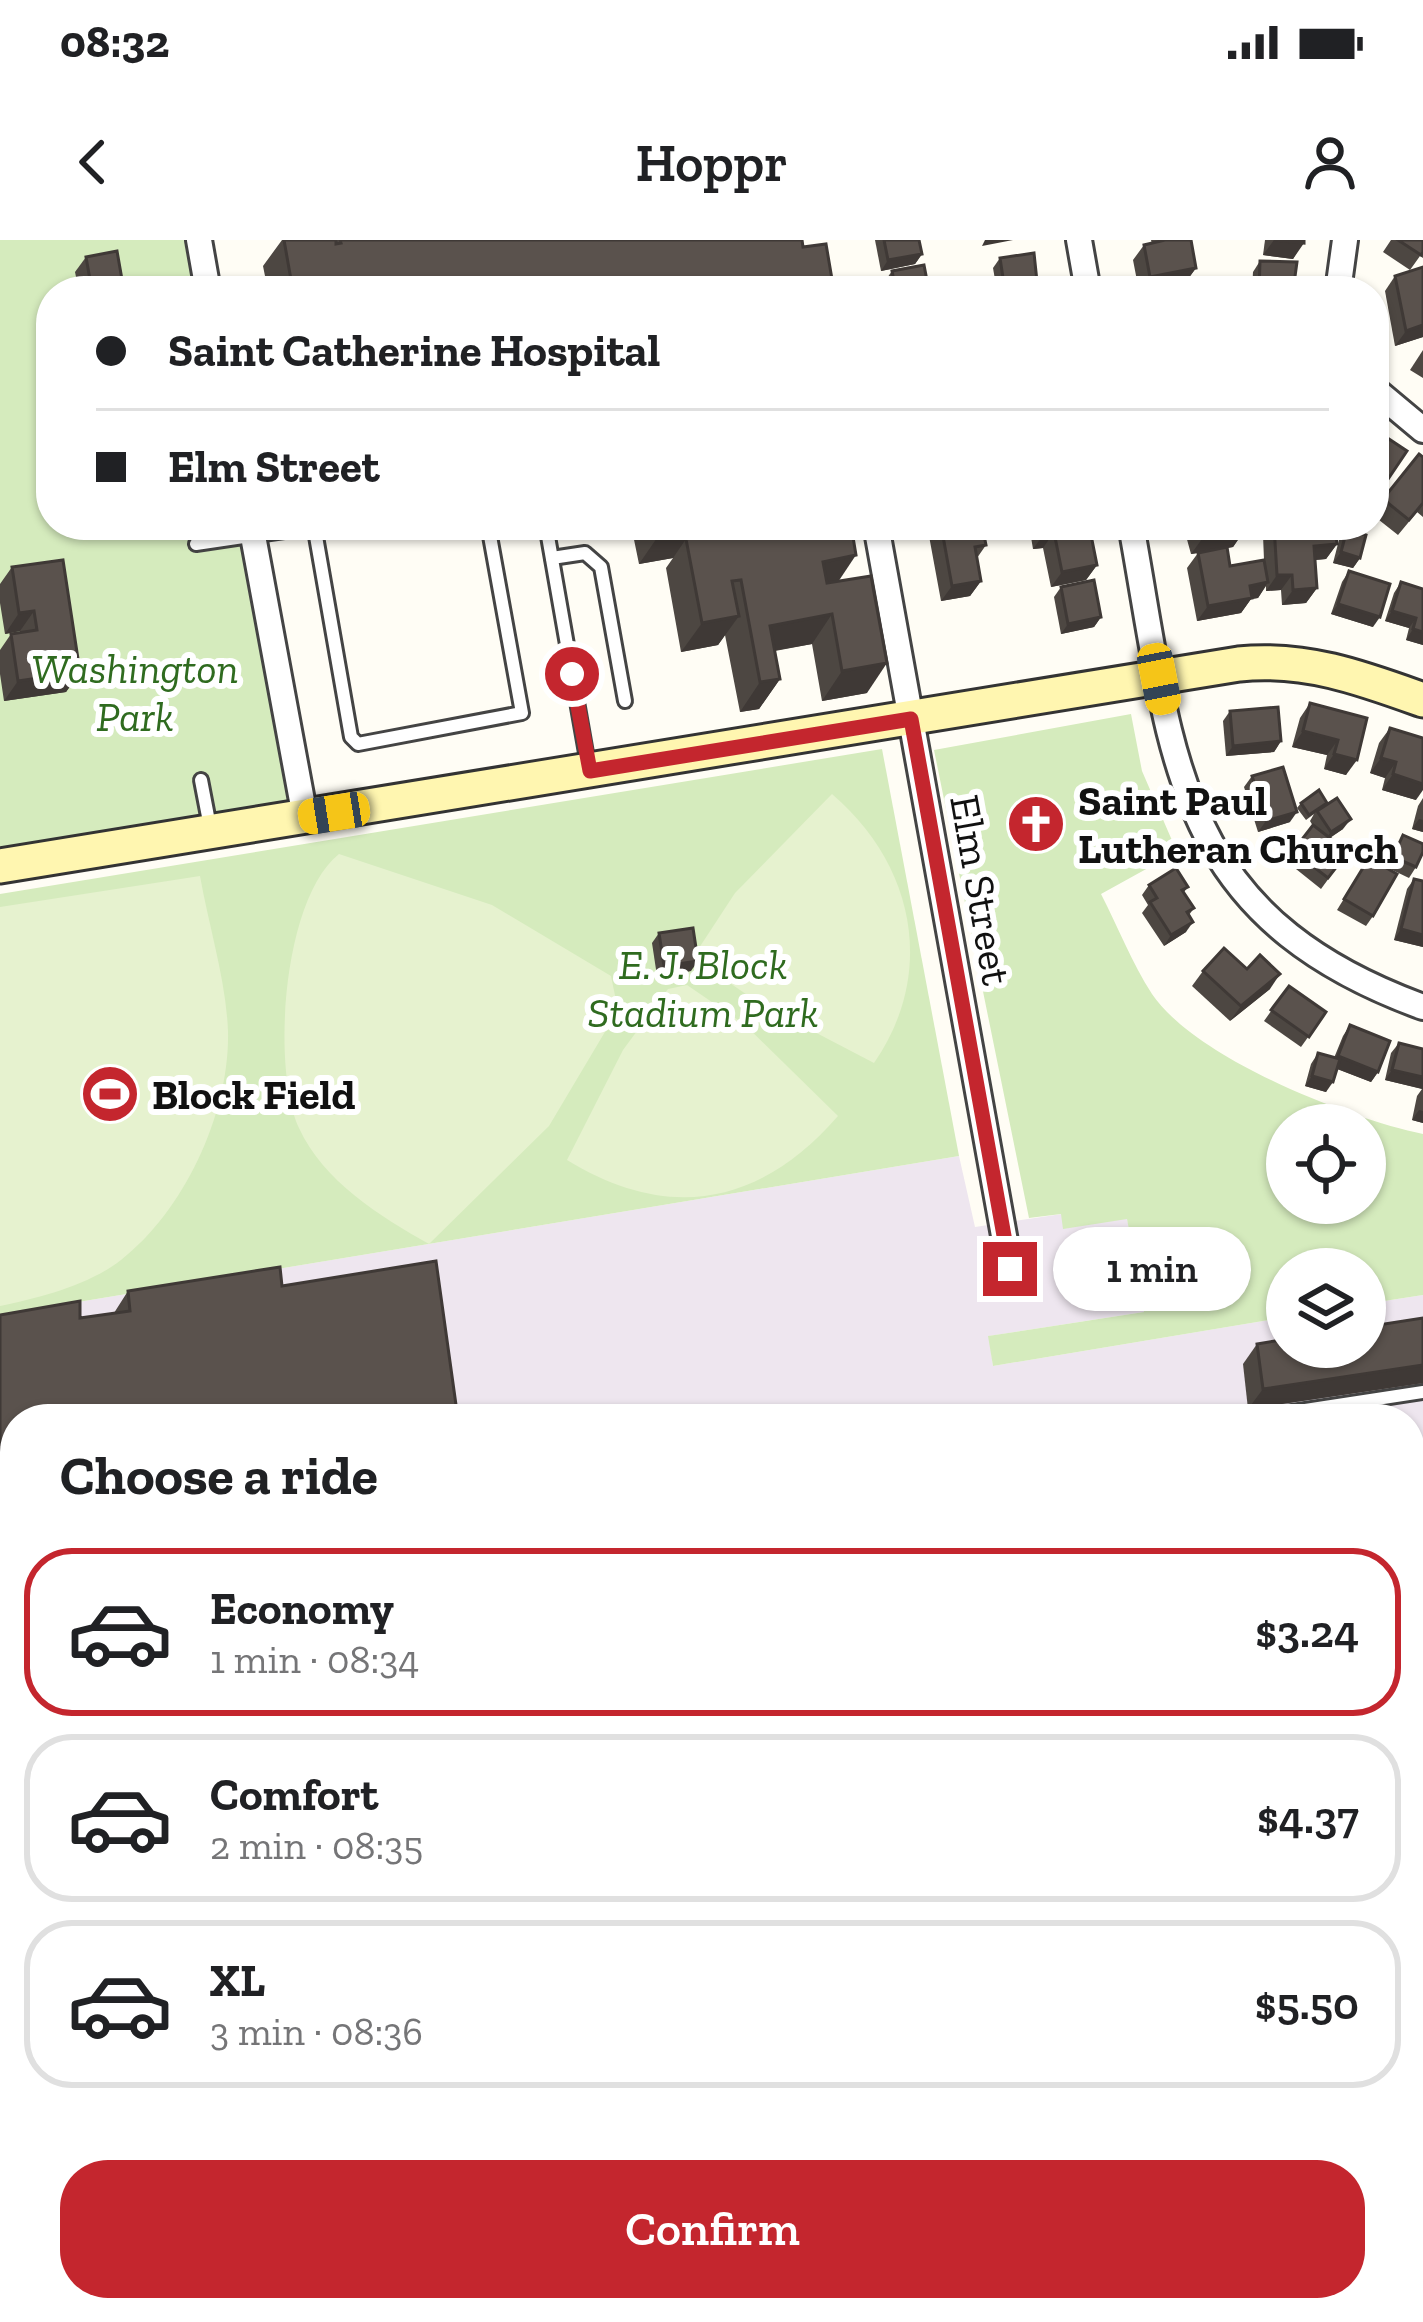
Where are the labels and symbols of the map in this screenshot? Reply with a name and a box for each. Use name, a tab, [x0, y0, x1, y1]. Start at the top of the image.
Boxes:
car	[1134, 640, 1184, 718]
park label: Washington Park	[31, 643, 239, 742]
route start	[545, 647, 599, 701]
place label: Saint Paul Lutheran Church	[1078, 775, 1398, 874]
car	[296, 790, 372, 836]
street label: Elm Street	[939, 791, 1023, 990]
church icon: Saint Paul Lutheran Church	[1005, 793, 1067, 855]
park label: E. J. Block Stadium Park	[588, 939, 818, 1038]
sports icon: Block Field	[79, 1063, 141, 1125]
place label: Block Field	[152, 1069, 356, 1120]
callout: 1 min	[1052, 1227, 1250, 1311]
route end	[983, 1242, 1037, 1296]

